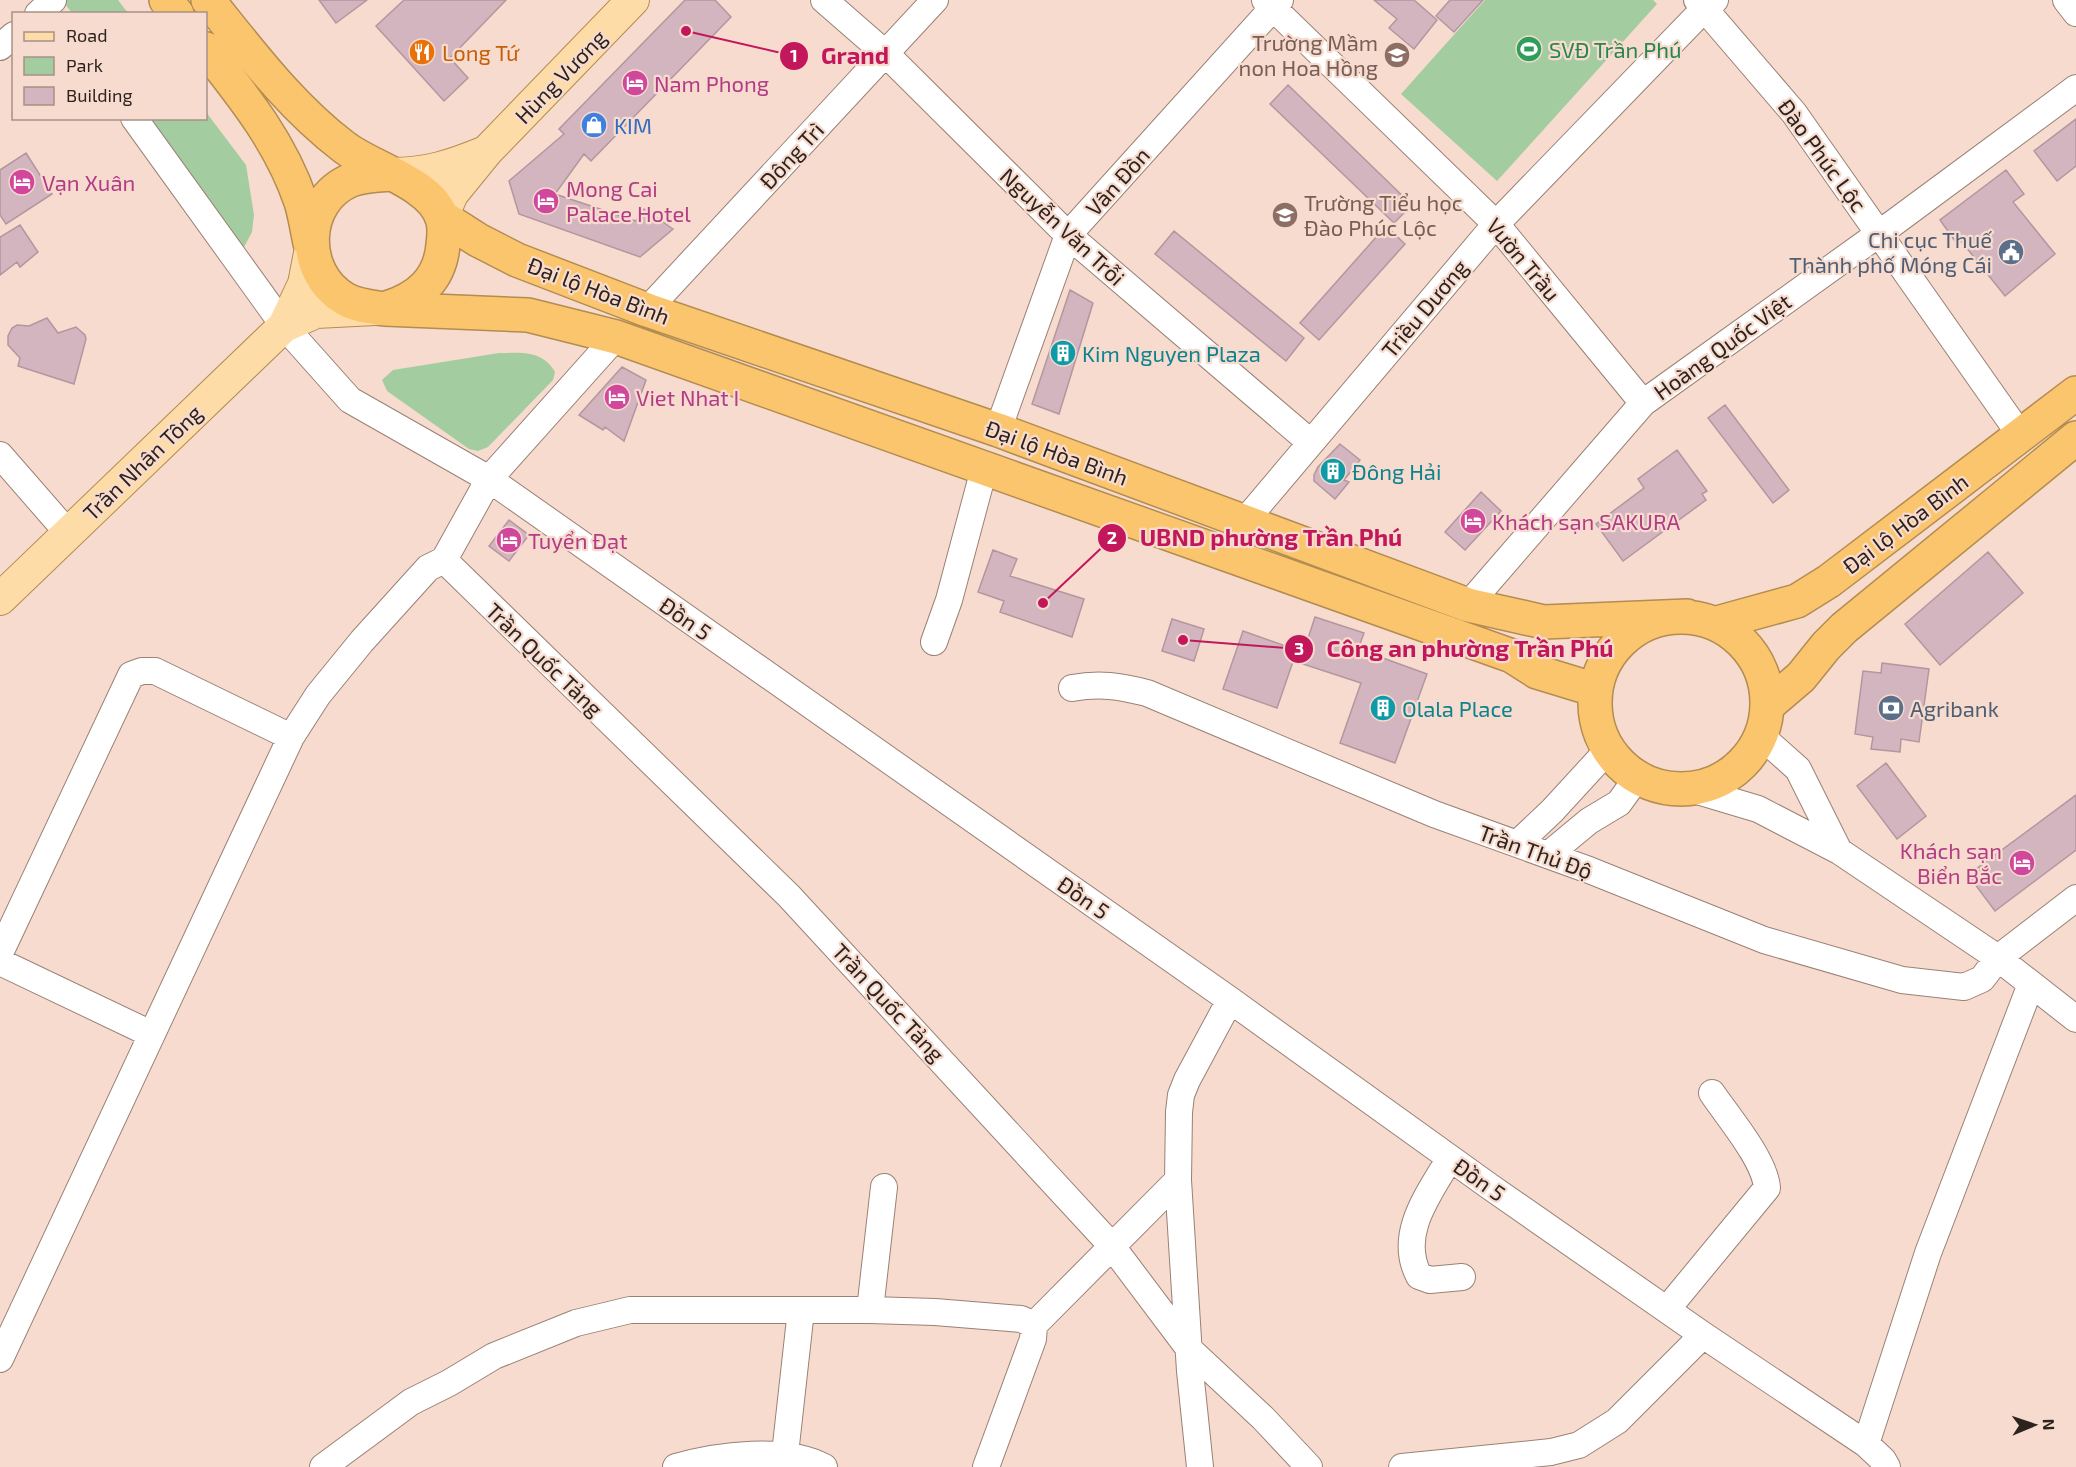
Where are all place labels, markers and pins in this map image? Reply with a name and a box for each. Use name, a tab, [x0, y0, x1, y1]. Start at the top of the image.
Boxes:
place label: Trường Mầm non Hoa Hồng	[1239, 29, 1378, 80]
sports icon: SVĐ Trần Phú	[1514, 34, 1544, 64]
callout: Grand	[779, 35, 901, 77]
place label: SVĐ Trần Phú	[1549, 36, 1682, 62]
restaurant icon: Long Tứ	[407, 37, 437, 67]
place label: Long Tứ	[442, 39, 520, 65]
school or university icon: Trường Mầm non Hoa Hồng	[1382, 40, 1412, 70]
hotel icon: Nam Phong	[620, 68, 650, 98]
place label: Nam Phong	[654, 70, 769, 96]
shop icon: KIM	[579, 110, 609, 140]
place label: KIM	[614, 112, 652, 138]
hotel icon: Vạn Xuân	[7, 167, 37, 197]
place label: Vạn Xuân	[42, 169, 135, 195]
place label: Mong Cai Palace Hotel	[566, 175, 691, 226]
hotel icon: Mong Cai Palace Hotel	[531, 186, 561, 216]
place label: Trường Tiểu học Đào Phúc Lộc	[1304, 189, 1462, 240]
school or university icon: Trường Tiểu học Đào Phúc Lộc	[1270, 200, 1300, 230]
place label: Chi cục Thuế Thành phố Móng Cái	[1789, 226, 1992, 277]
public building icon: Chi cục Thuế Thành phố Móng Cái	[1996, 237, 2026, 267]
building icon: Kim Nguyen Plaza	[1048, 338, 1078, 368]
place label: Kim Nguyen Plaza	[1082, 340, 1261, 366]
hotel icon: Viet Nhat I	[602, 382, 632, 412]
place label: Viet Nhat I	[636, 384, 739, 410]
building icon: Đông Hải	[1318, 456, 1348, 486]
place label: Đông Hải	[1352, 458, 1441, 484]
hotel icon: Khách sạn SAKURA	[1458, 506, 1488, 536]
place label: Khách sạn SAKURA	[1492, 508, 1681, 534]
callout: UBND phường Trần Phú	[1097, 517, 1414, 559]
hotel icon: Tuyển Đạt	[494, 525, 524, 555]
place label: Tuyển Đạt	[528, 527, 628, 553]
callout: Công an phường Trần Phú	[1284, 628, 1626, 670]
building icon: Olala Place	[1368, 693, 1398, 723]
bank icon: Agribank	[1876, 693, 1906, 723]
place label: Olala Place	[1402, 695, 1513, 721]
place label: Agribank	[1910, 695, 1999, 721]
place label: Khách sạn Biển Bắc	[1900, 837, 2002, 888]
hotel icon: Khách sạn Biển Bắc	[2007, 848, 2037, 878]

